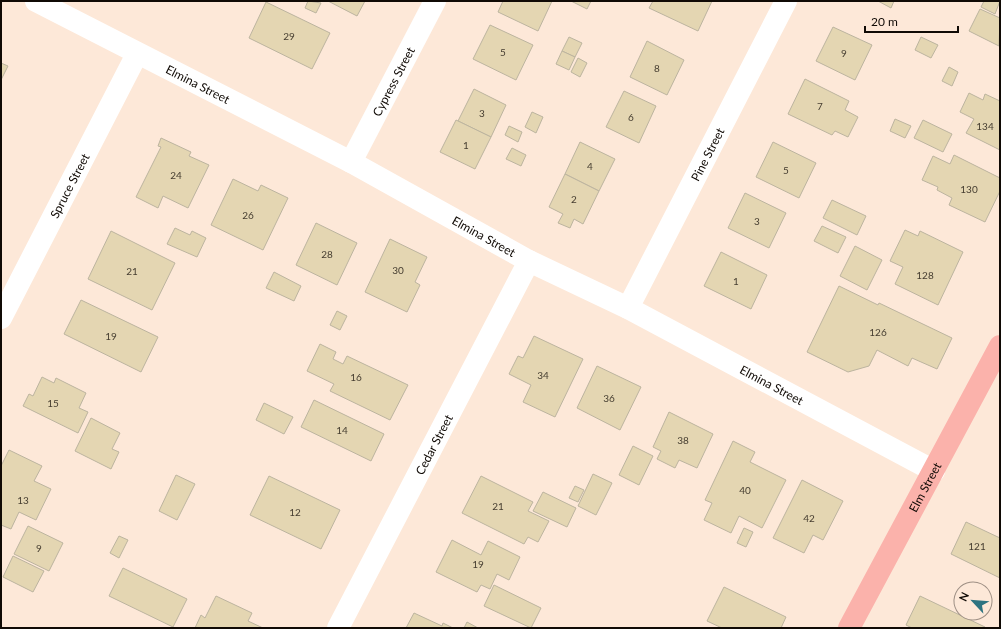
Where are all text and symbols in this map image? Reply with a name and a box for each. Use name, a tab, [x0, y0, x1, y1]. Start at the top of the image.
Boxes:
scale bar	[865, 8, 958, 34]
text: 20 m	[871, 14, 898, 29]
house number: 29	[283, 30, 295, 42]
street label: Cypress Street	[369, 43, 418, 119]
house number: 5	[500, 46, 506, 58]
house number: 9	[841, 47, 847, 59]
street label: Elmina Street	[164, 61, 233, 107]
house number: 8	[654, 62, 660, 74]
house number: 7	[817, 100, 823, 112]
house number: 3	[479, 107, 485, 119]
house number: 6	[628, 111, 634, 123]
house number: 134	[976, 120, 994, 132]
street label: Pine Street	[687, 124, 727, 183]
house number: 1	[463, 139, 469, 151]
street label: Spruce Street	[46, 150, 92, 220]
house number: 4	[587, 160, 593, 172]
house number: 5	[783, 164, 789, 176]
house number: 24	[170, 169, 182, 181]
house number: 130	[960, 183, 978, 195]
house number: 2	[571, 193, 577, 205]
house number: 26	[242, 209, 254, 221]
street label: Elmina Street	[450, 212, 519, 260]
house number: 3	[754, 215, 760, 227]
house number: 28	[321, 248, 333, 260]
house number: 30	[392, 264, 404, 276]
house number: 21	[126, 265, 138, 277]
house number: 128	[916, 269, 934, 281]
house number: 1	[733, 275, 739, 287]
house number: 126	[869, 326, 887, 338]
house number: 19	[105, 330, 117, 342]
street label: Elmina Street	[737, 362, 807, 408]
house number: 34	[537, 369, 549, 381]
house number: 16	[350, 371, 362, 383]
house number: 36	[603, 392, 615, 404]
house number: 15	[47, 397, 59, 409]
street label: Cedar Street	[412, 411, 456, 477]
house number: 14	[336, 424, 348, 436]
house number: 38	[677, 434, 689, 446]
street label: Elm Street	[905, 459, 944, 514]
house number: 40	[739, 484, 751, 496]
house number: 13	[17, 494, 29, 506]
house number: 21	[492, 500, 504, 512]
house number: 12	[289, 506, 301, 518]
house number: 42	[803, 512, 815, 524]
house number: 121	[968, 540, 986, 552]
house number: 9	[36, 542, 42, 554]
house number: 19	[472, 558, 484, 570]
north arrow	[953, 581, 993, 621]
text: N	[956, 590, 971, 603]

